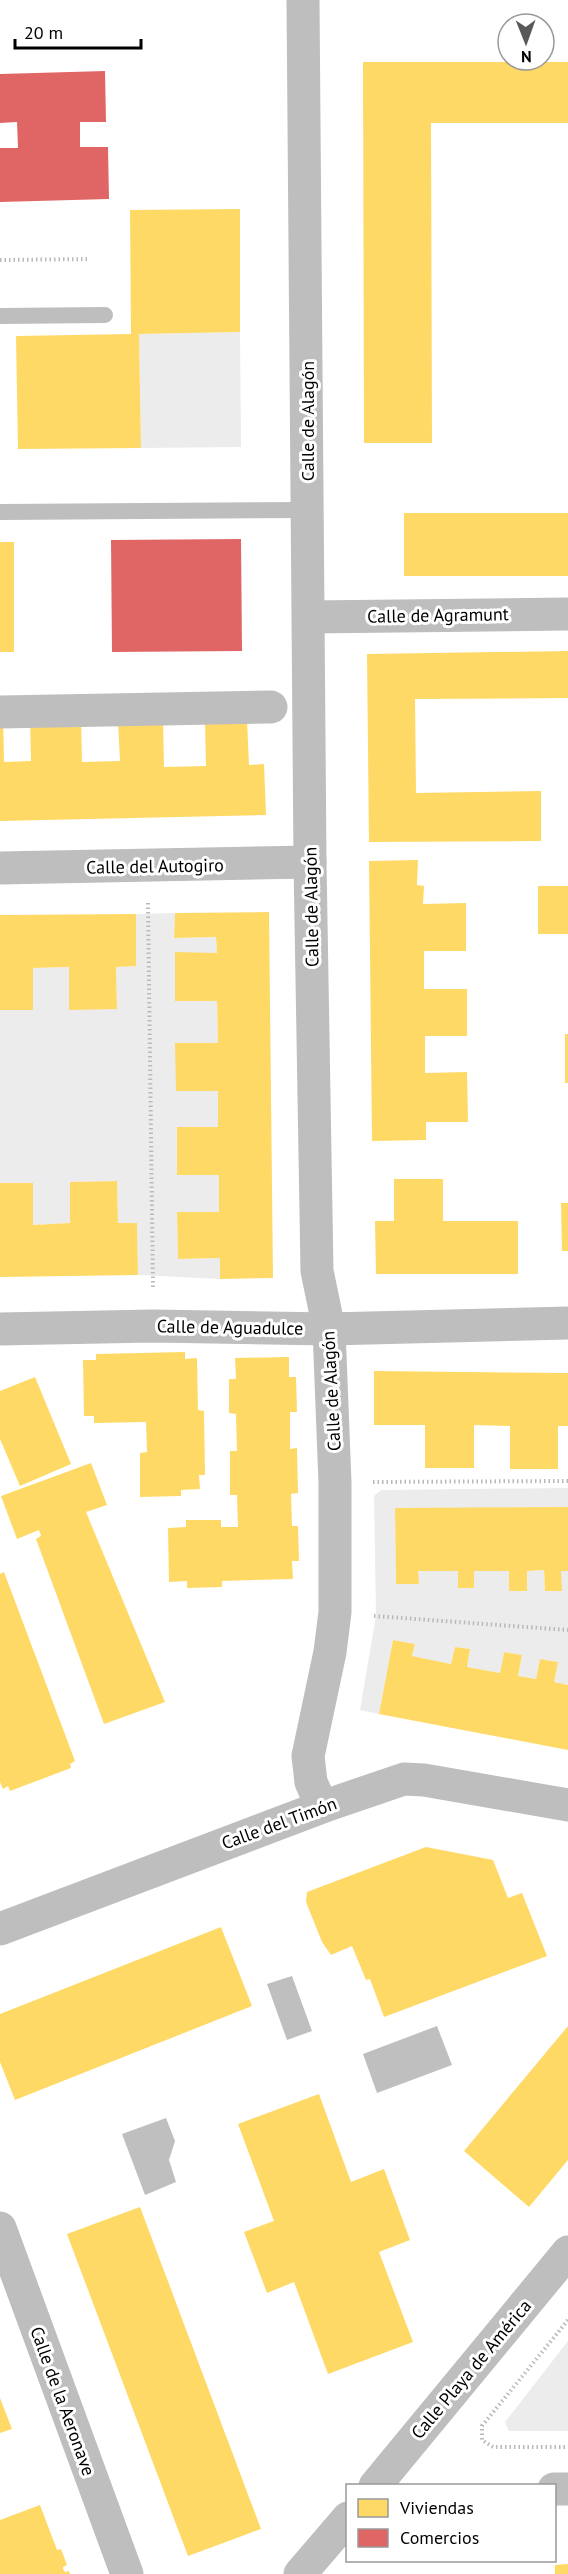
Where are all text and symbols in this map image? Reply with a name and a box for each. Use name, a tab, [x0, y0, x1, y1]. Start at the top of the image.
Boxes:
scale bar	[15, 12, 141, 50]
north arrow	[496, 12, 556, 72]
text: 20 m	[24, 21, 63, 44]
text: N	[521, 47, 532, 67]
street label: Calle de Alagón	[296, 361, 319, 481]
street label: Calle de Agramunt	[367, 602, 509, 628]
street label: Calle de Alagón	[298, 847, 324, 967]
street label: Calle del Autogiro	[86, 853, 224, 879]
street label: Calle de Aguadulce	[157, 1314, 303, 1340]
street label: Calle de Alagón	[316, 1330, 346, 1452]
street label: Calle del Timón	[218, 1792, 340, 1854]
street label: Calle Playa de América	[406, 2295, 536, 2443]
street label: Calle de la Aeronave	[25, 2323, 101, 2479]
legend	[346, 2484, 556, 2562]
text: Viviendas	[399, 2496, 474, 2519]
text: Comercios	[400, 2526, 479, 2549]

